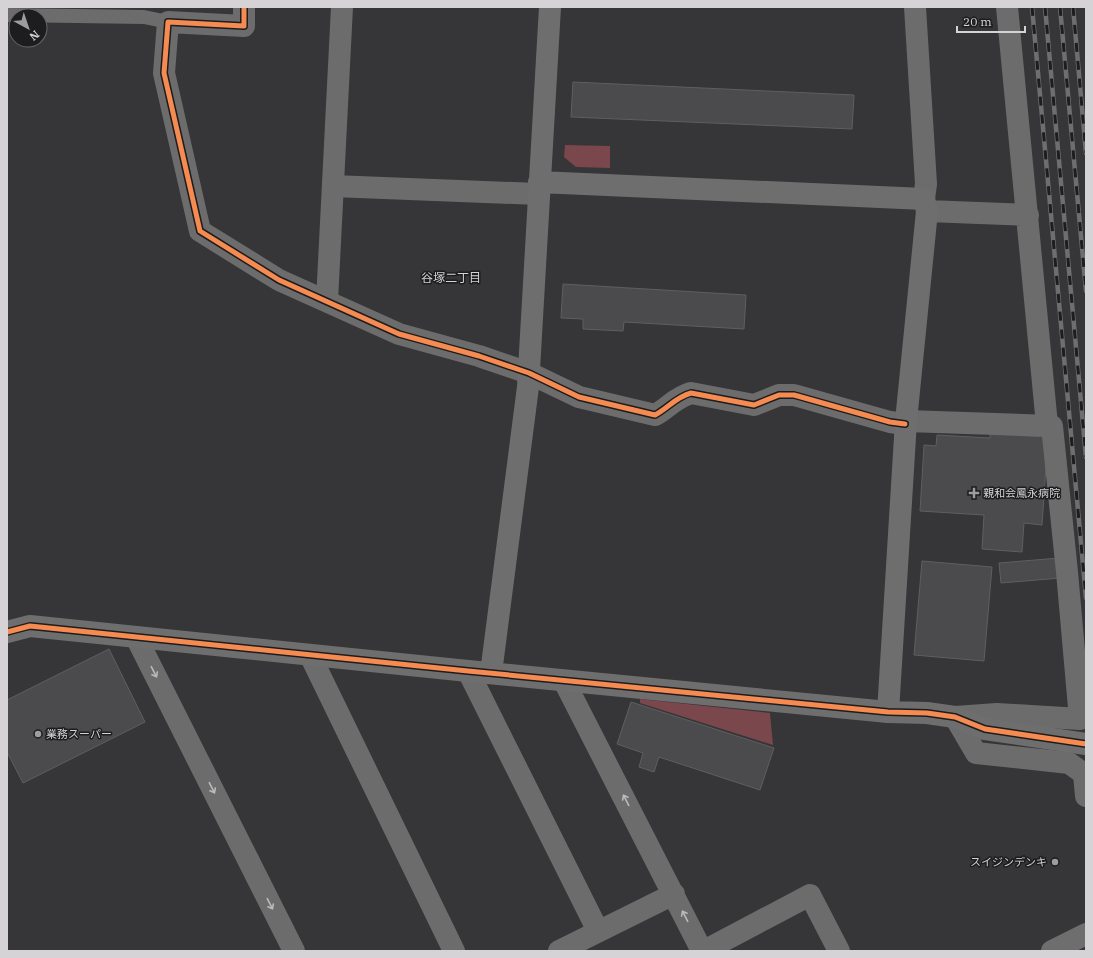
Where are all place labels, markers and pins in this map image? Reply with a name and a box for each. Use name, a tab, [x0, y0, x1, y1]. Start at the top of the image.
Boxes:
place label: 親和会鳳永病院	[983, 486, 1060, 500]
marker: 親和会鳳永病院	[968, 487, 980, 499]
place label: 業務スーパー	[46, 727, 112, 741]
marker: 業務スーパー	[33, 729, 43, 739]
place label: スイジンデンキ	[970, 855, 1047, 869]
marker: スイジンデンキ	[1050, 857, 1060, 867]

